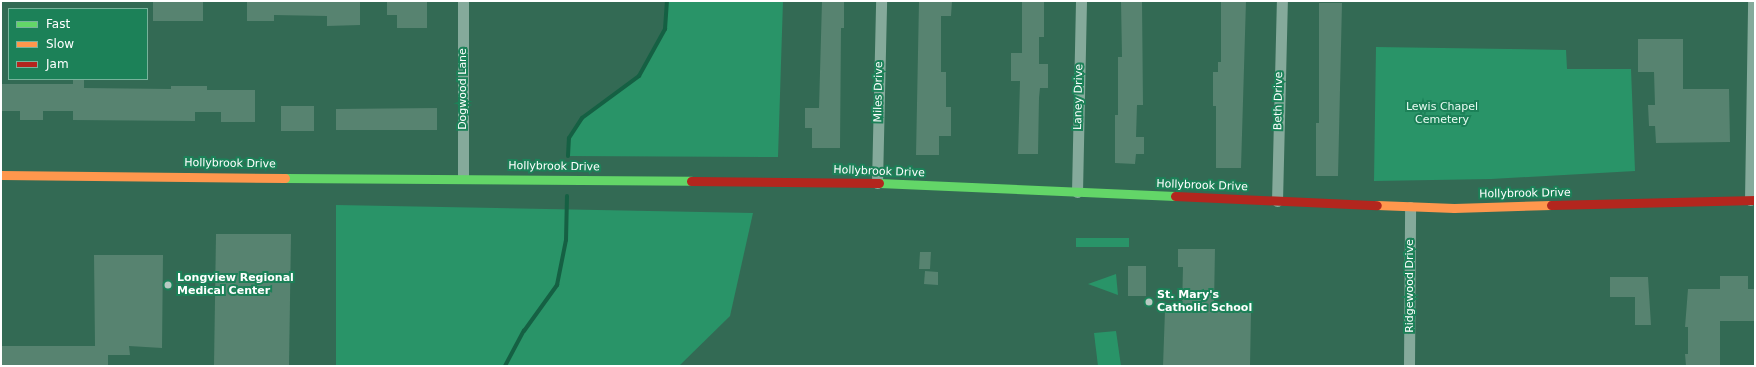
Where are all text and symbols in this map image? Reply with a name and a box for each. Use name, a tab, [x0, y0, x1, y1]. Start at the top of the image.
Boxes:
legend	[8, 8, 148, 80]
text: Fast	[46, 17, 70, 31]
text: Slow	[46, 37, 74, 51]
street label: Dogwood Lane	[456, 48, 470, 130]
text: Jam	[46, 57, 69, 71]
street label: Miles Drive	[872, 61, 886, 123]
street label: Laney Drive	[1072, 64, 1086, 130]
street label: Beth Drive	[1272, 72, 1286, 130]
park label: Lewis Chapel Cemetery	[1406, 101, 1478, 127]
street label: Hollybrook Drive	[184, 157, 276, 171]
street label: Hollybrook Drive	[508, 160, 600, 174]
street label: Hollybrook Drive	[833, 164, 925, 180]
street label: Hollybrook Drive	[1156, 178, 1248, 194]
street label: Hollybrook Drive	[1479, 187, 1571, 201]
street label: Ridgewood Drive	[1403, 239, 1417, 333]
place label: Longview Regional Medical Center	[177, 272, 294, 298]
marker: Longview Regional Medical Center	[162, 279, 174, 291]
place label: St. Mary's Catholic School	[1157, 289, 1252, 315]
marker: St. Mary's Catholic School	[1144, 297, 1154, 307]

